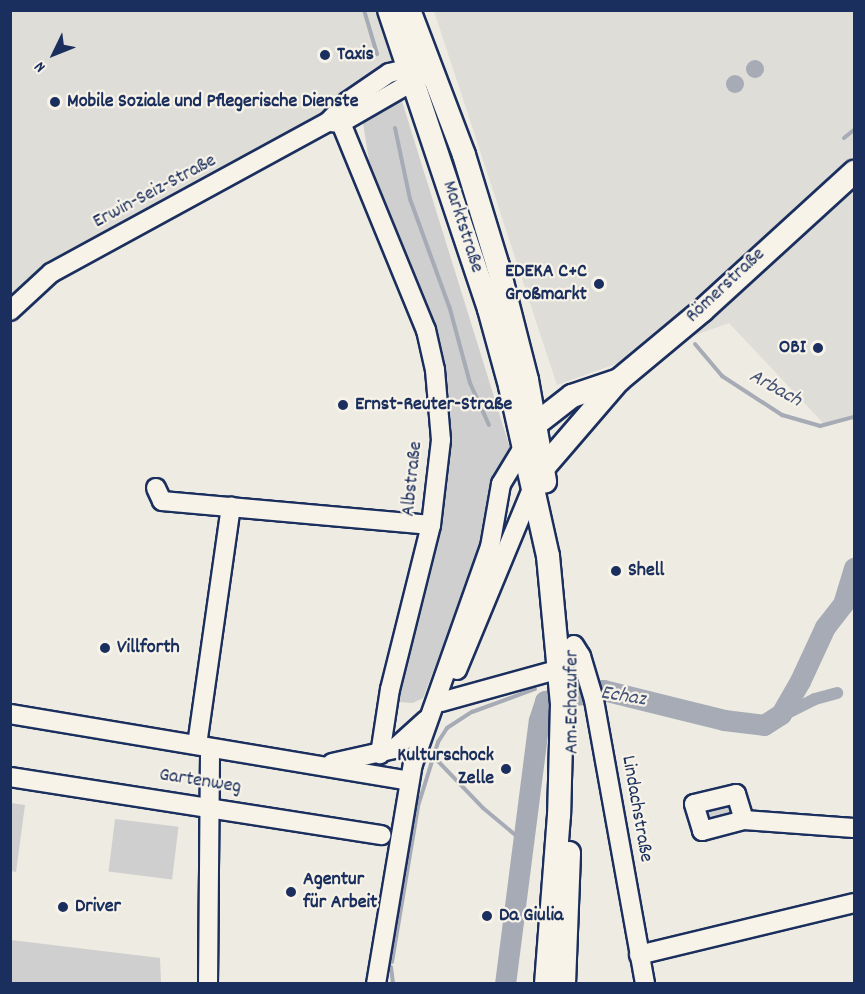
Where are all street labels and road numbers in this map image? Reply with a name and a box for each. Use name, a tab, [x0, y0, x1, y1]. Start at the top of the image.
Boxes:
street label: Erwin-Seiz-Straße	[89, 149, 221, 235]
street label: Marktstraße	[436, 178, 488, 276]
street label: Römerstraße	[681, 243, 771, 329]
street label: Albstraße	[397, 440, 429, 518]
street label: Am Echazufer	[561, 650, 585, 754]
street label: Lindachstraße	[615, 754, 657, 864]
street label: Gartenweg	[157, 764, 243, 800]

